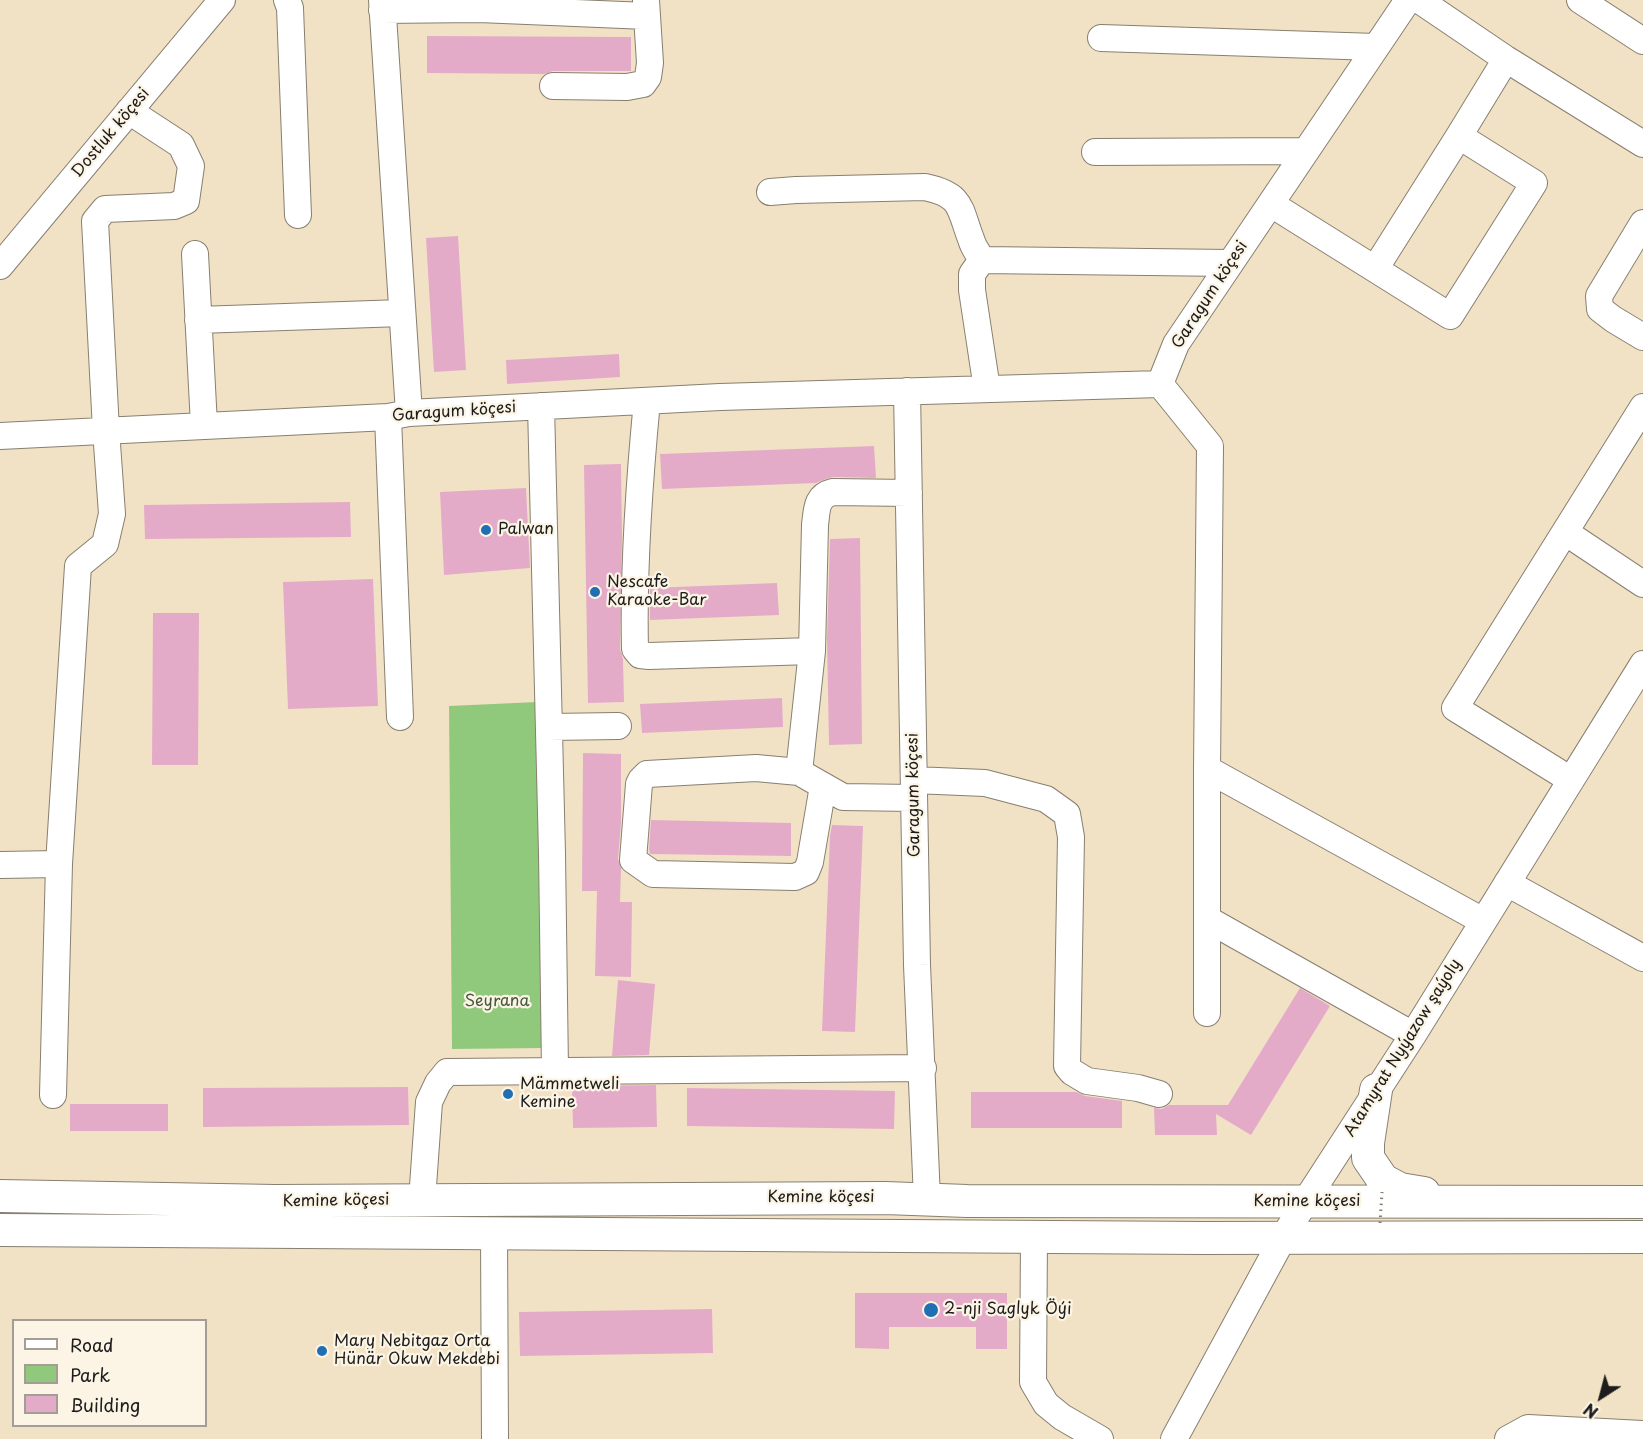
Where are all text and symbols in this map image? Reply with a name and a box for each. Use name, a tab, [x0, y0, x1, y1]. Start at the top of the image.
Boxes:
street label: Dostluk köçesi	[68, 84, 154, 182]
street label: Garagum köçesi	[1168, 238, 1252, 352]
street label: Garagum köçesi	[391, 398, 517, 426]
place label: Palwan	[498, 520, 554, 540]
marker: Palwan	[479, 523, 493, 537]
place label: Nescafe Karaoke-Bar	[607, 573, 706, 611]
marker: Nescafe Karaoke-Bar	[588, 585, 602, 599]
street label: Garagum köçesi	[903, 733, 925, 857]
street label: Atamyrat Nyýazow şaýoly	[1340, 956, 1466, 1140]
park label: Seyrana	[465, 992, 529, 1012]
place label: Mämmetweli Kemine	[520, 1075, 619, 1113]
marker: Mämmetweli Kemine	[501, 1087, 515, 1101]
street label: Kemine köçesi	[768, 1188, 874, 1208]
street label: Kemine köçesi	[282, 1190, 390, 1212]
street label: Kemine köçesi	[1254, 1192, 1360, 1212]
place label: 2-nji Saglyk Öýi	[944, 1300, 1072, 1320]
marker: 2-nji Saglyk Öýi	[922, 1301, 940, 1319]
legend	[12, 1319, 207, 1427]
text: Road	[70, 1331, 114, 1358]
place label: Mary Nebitgaz Orta Hünär Okuw Mekdebi	[334, 1332, 500, 1370]
marker: Mary Nebitgaz Orta Hünär Okuw Mekdebi	[315, 1344, 329, 1358]
text: Park	[70, 1361, 110, 1388]
north arrow	[1571, 1367, 1631, 1427]
text: Building	[70, 1391, 140, 1418]
text: N	[1578, 1398, 1603, 1425]

